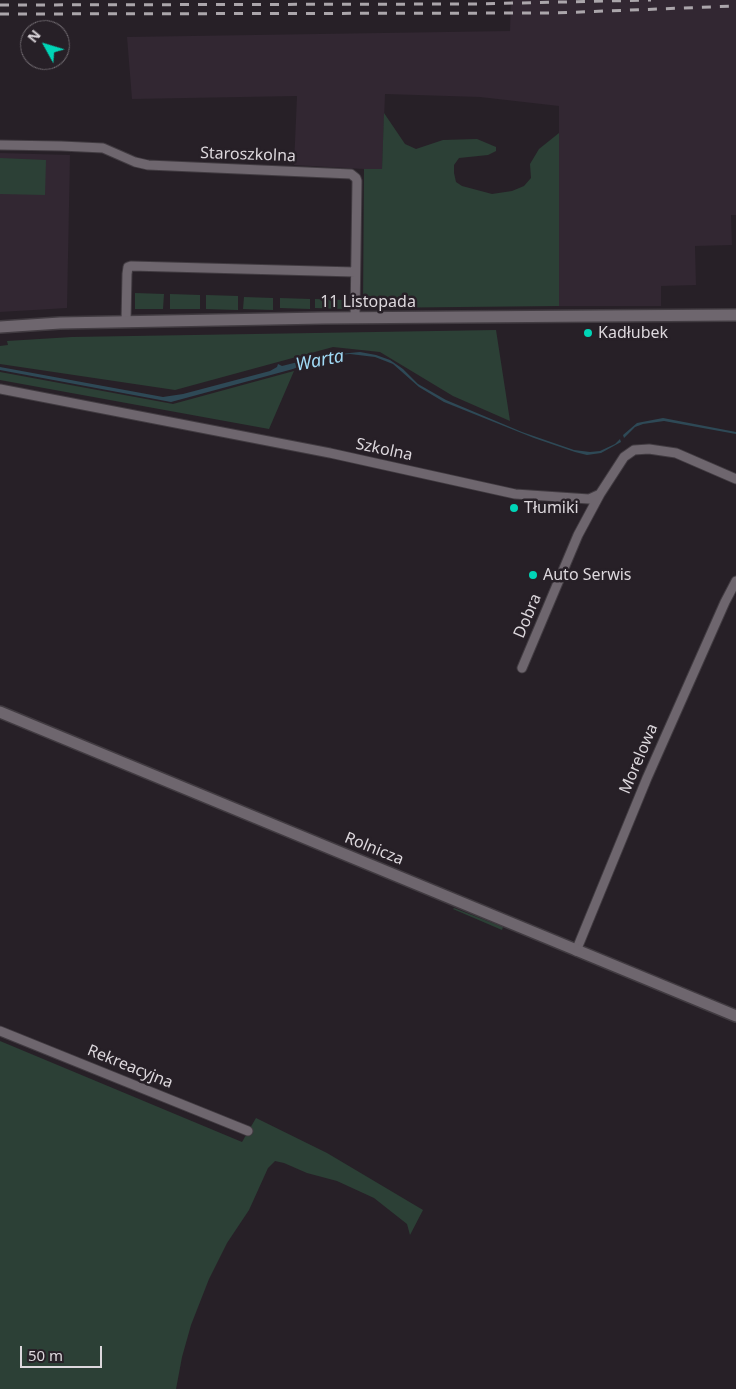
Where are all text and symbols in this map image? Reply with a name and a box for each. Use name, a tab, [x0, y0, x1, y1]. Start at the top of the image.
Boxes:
north arrow	[20, 20, 70, 70]
text: N	[23, 25, 45, 46]
street label: Staroszkolna	[200, 144, 296, 166]
street label: 11 Listopada	[320, 292, 416, 312]
place label: Kadłubek	[598, 323, 668, 343]
marker: Kadłubek	[582, 327, 594, 339]
water label: Warta	[294, 346, 346, 376]
street label: Szkolna	[354, 435, 414, 465]
place label: Tłumiki	[524, 498, 579, 518]
marker: Tłumiki	[508, 502, 520, 514]
place label: Auto Serwis	[543, 565, 632, 585]
marker: Auto Serwis	[527, 569, 539, 581]
street label: Dobra	[510, 591, 546, 641]
street label: Morelowa	[616, 721, 662, 797]
street label: Rolnicza	[342, 828, 406, 870]
street label: Rekreacyjna	[84, 1041, 176, 1093]
scale bar	[22, 1336, 105, 1368]
text: 50 m	[28, 1345, 63, 1365]

